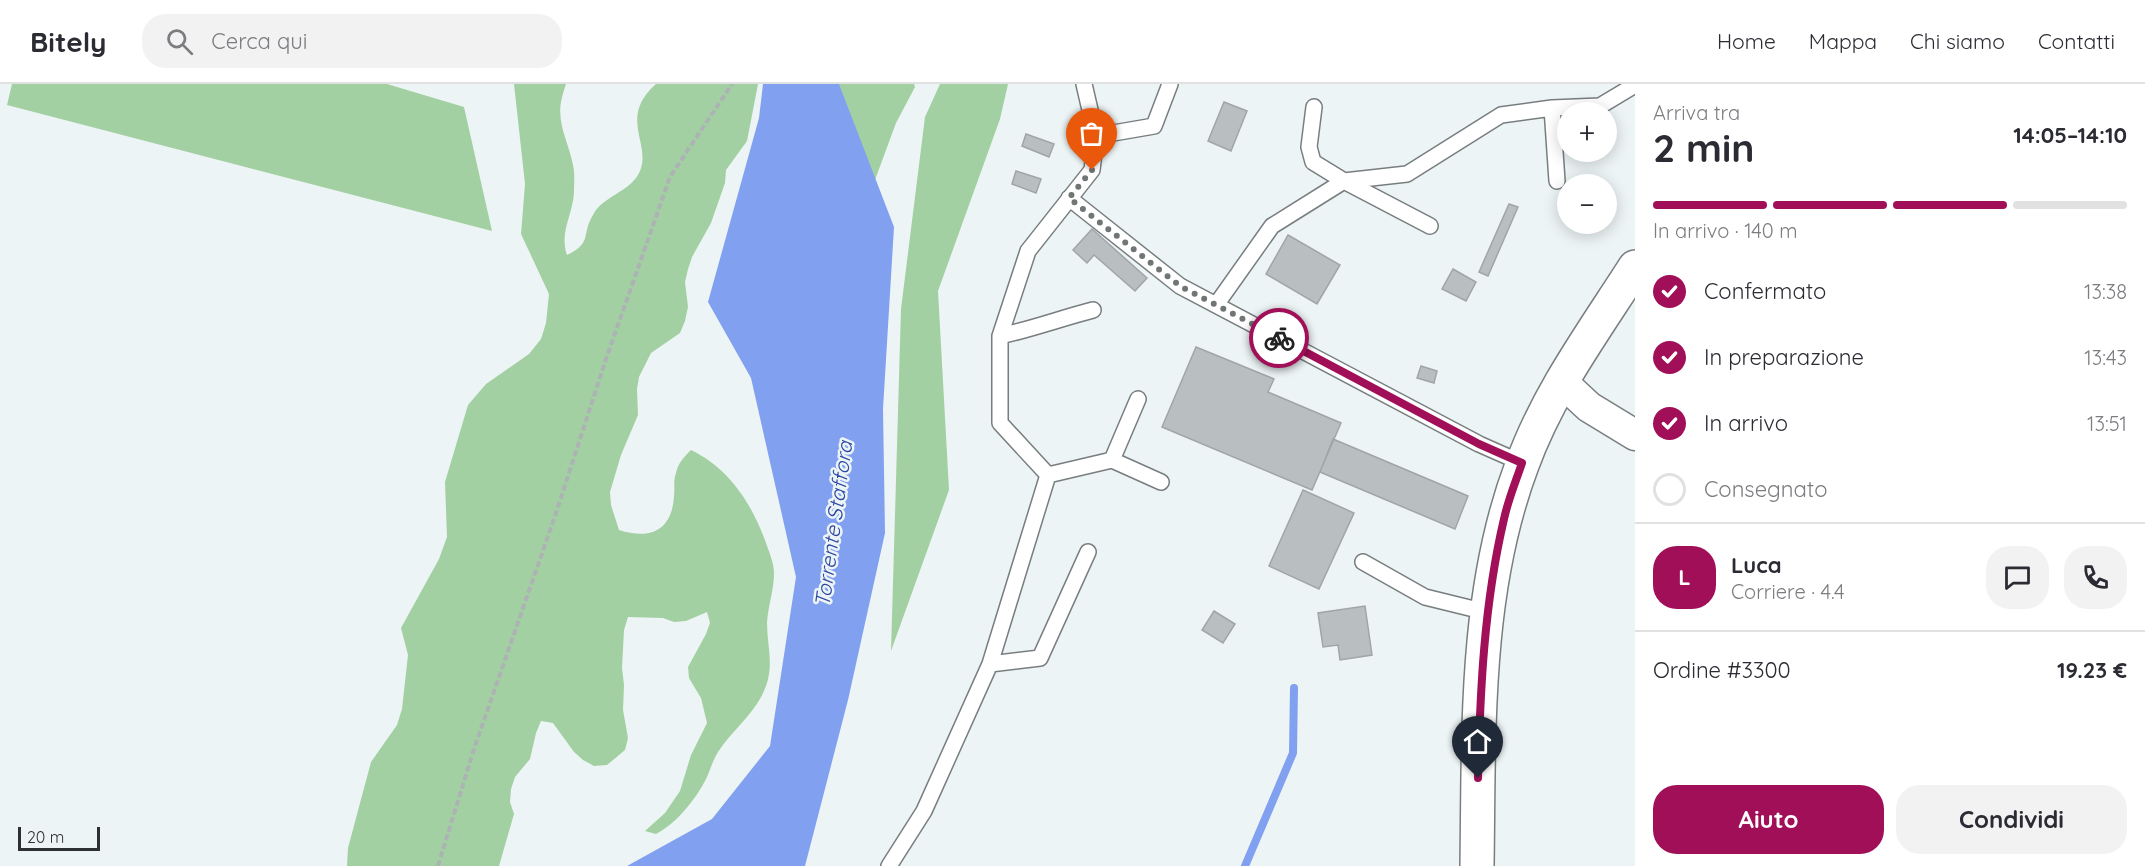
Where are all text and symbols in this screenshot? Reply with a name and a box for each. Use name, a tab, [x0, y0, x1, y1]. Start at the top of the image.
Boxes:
search box	[142, 14, 562, 68]
text: Bitely	[30, 24, 106, 59]
icon: search	[163, 25, 196, 58]
text: Cerca qui	[211, 27, 307, 55]
text: Home	[1717, 28, 1776, 54]
text: Mappa	[1809, 28, 1877, 54]
text: Chi siamo	[1910, 28, 2005, 54]
text: Contatti	[2038, 28, 2115, 54]
text: Arriva tra	[1653, 100, 1740, 125]
map controls	[1557, 102, 1617, 234]
button: +	[1557, 102, 1617, 162]
pin	[1066, 108, 1117, 170]
icon: bag	[1075, 117, 1108, 150]
text: 14:05–14:10	[2013, 121, 2127, 149]
text: 2 min	[1653, 123, 1755, 172]
button: −	[1557, 174, 1617, 234]
text: In arrivo · 140 m	[1653, 218, 1797, 243]
icon: check	[1653, 275, 1686, 308]
text: Confermato	[1704, 277, 1826, 305]
text: 13:38	[2084, 279, 2127, 304]
courier	[1249, 308, 1309, 368]
icon: bike	[1263, 322, 1296, 355]
icon: check	[1653, 341, 1686, 374]
text: In preparazione	[1704, 343, 1864, 371]
text: 13:43	[2084, 345, 2127, 370]
icon: check	[1653, 407, 1686, 440]
text: In arrivo	[1704, 409, 1788, 437]
text: 13:51	[2087, 411, 2127, 436]
water label: Torrente Staffora	[809, 438, 858, 608]
text: Consegnato	[1704, 475, 1827, 503]
button: chat	[1986, 546, 2049, 609]
button: phone	[2064, 546, 2127, 609]
text: Luca	[1731, 551, 1782, 579]
text: L	[1678, 563, 1691, 591]
text: Corriere · 4.4	[1731, 579, 1845, 604]
text: Ordine #3300	[1653, 656, 1791, 684]
text: 19.23 €	[2057, 656, 2127, 684]
pin	[1452, 716, 1503, 778]
icon: home	[1461, 725, 1494, 758]
button: Aiuto	[1653, 785, 1884, 854]
button: Condividi	[1896, 785, 2127, 854]
scale bar	[18, 824, 100, 852]
text: 20 m	[27, 827, 64, 847]

